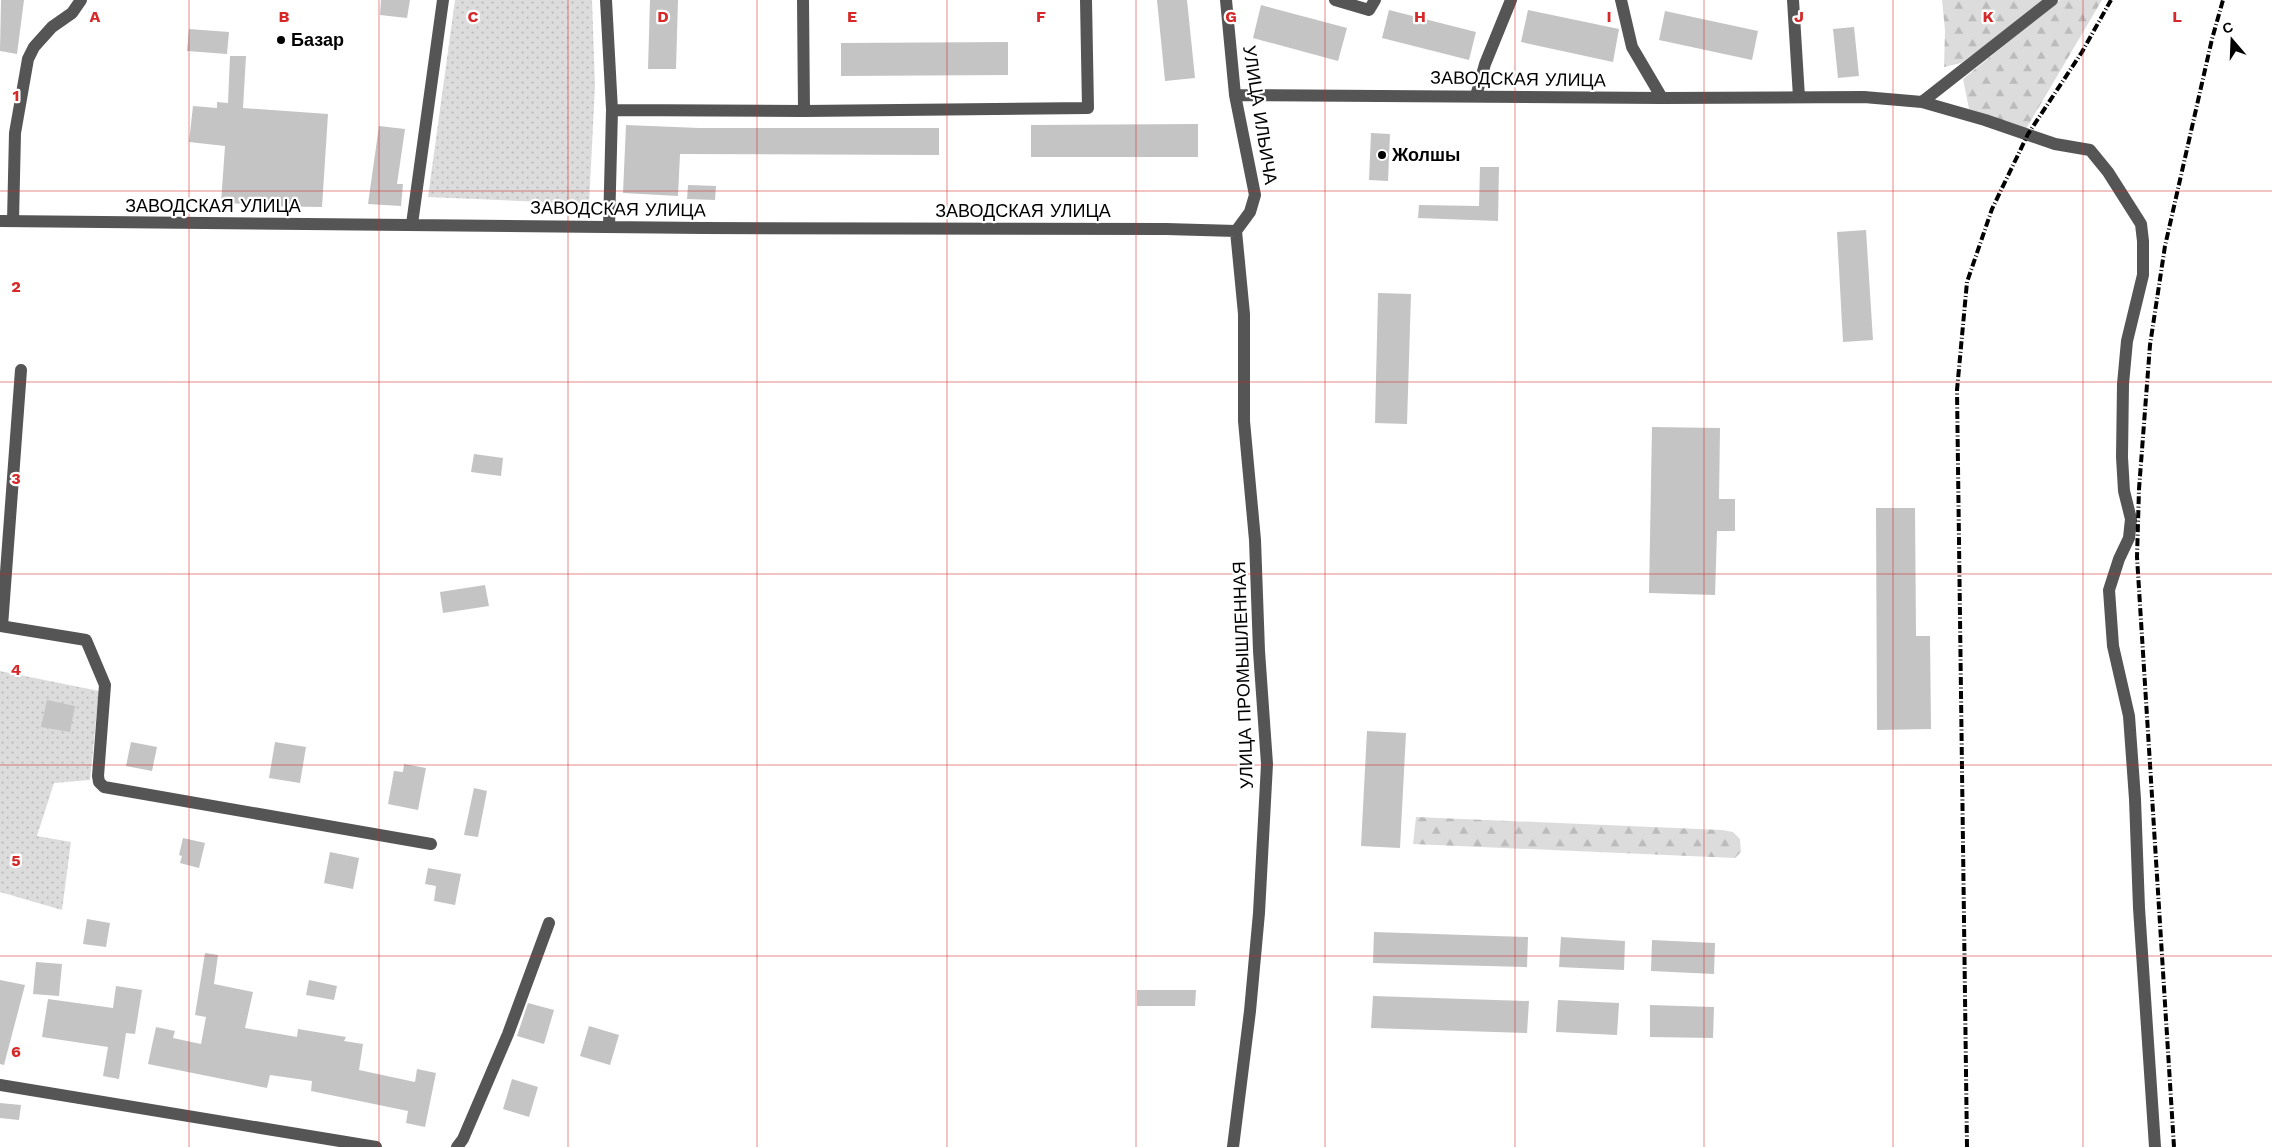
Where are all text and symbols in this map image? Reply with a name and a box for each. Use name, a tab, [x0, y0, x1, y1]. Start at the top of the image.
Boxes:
text: A	[90, 7, 101, 26]
text: B	[279, 7, 290, 26]
text: C	[468, 7, 479, 26]
text: D	[657, 7, 669, 26]
text: E	[847, 7, 857, 26]
text: F	[1036, 7, 1046, 26]
text: G	[1225, 7, 1237, 26]
text: H	[1414, 7, 1426, 26]
text: I	[1606, 7, 1612, 26]
text: J	[1794, 7, 1804, 26]
text: K	[1982, 7, 1994, 26]
text: L	[2172, 7, 2182, 26]
north arrow	[2207, 15, 2257, 65]
text: С	[2220, 18, 2235, 37]
place label: Базар	[291, 29, 344, 50]
marker: Базар	[275, 34, 287, 46]
street label: УЛИЦА ИЛЬИЧА	[1239, 44, 1282, 186]
street label: ЗАВОДСКАЯ УЛИЦА	[1430, 66, 1606, 91]
text: 1	[13, 86, 19, 105]
place label: Жолшы	[1391, 144, 1460, 165]
marker: Жолшы	[1376, 149, 1388, 161]
street label: ЗАВОДСКАЯ УЛИЦА	[125, 195, 301, 216]
street label: ЗАВОДСКАЯ УЛИЦА	[530, 196, 706, 221]
street label: ЗАВОДСКАЯ УЛИЦА	[935, 200, 1111, 221]
text: 2	[11, 277, 21, 296]
text: 3	[11, 469, 21, 488]
street label: УЛИЦА ПРОМЫШЛЕННАЯ	[1228, 561, 1257, 789]
text: 4	[11, 660, 21, 679]
text: 5	[11, 851, 21, 870]
text: 6	[11, 1042, 21, 1061]

